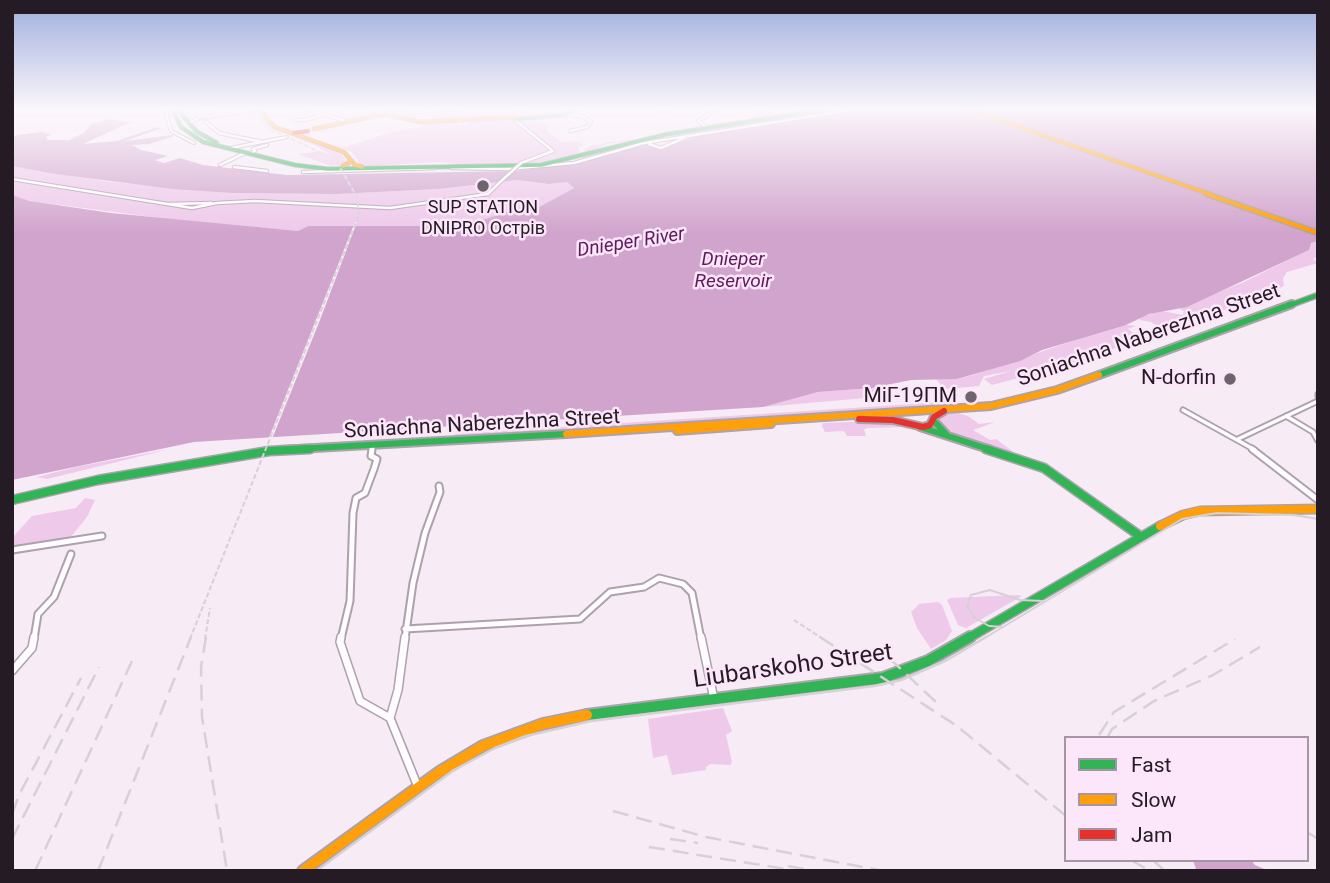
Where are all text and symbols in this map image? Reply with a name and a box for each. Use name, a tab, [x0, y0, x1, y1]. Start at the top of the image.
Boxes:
marker: SUP STATION DNIPRO Острів	[475, 178, 491, 194]
place label: SUP STATION DNIPRO Острів	[421, 197, 545, 240]
water label: Dnieper River	[576, 223, 686, 263]
water label: Dnieper Reservoir	[695, 249, 771, 293]
street label: Soniachna Naberezhna Street	[1014, 279, 1284, 393]
place label: N-dorfin	[1141, 366, 1216, 392]
marker: N-dorfin	[1222, 371, 1238, 387]
place label: МіГ-19ПМ	[863, 384, 957, 410]
marker: МіГ-19ПМ	[963, 389, 979, 405]
street label: Soniachna Naberezhna Street	[343, 405, 621, 445]
street label: Liubarskoho Street	[691, 639, 895, 695]
legend	[1064, 736, 1309, 862]
text: Fast	[1131, 753, 1171, 777]
text: Slow	[1131, 788, 1176, 812]
text: Jam	[1131, 823, 1172, 847]

